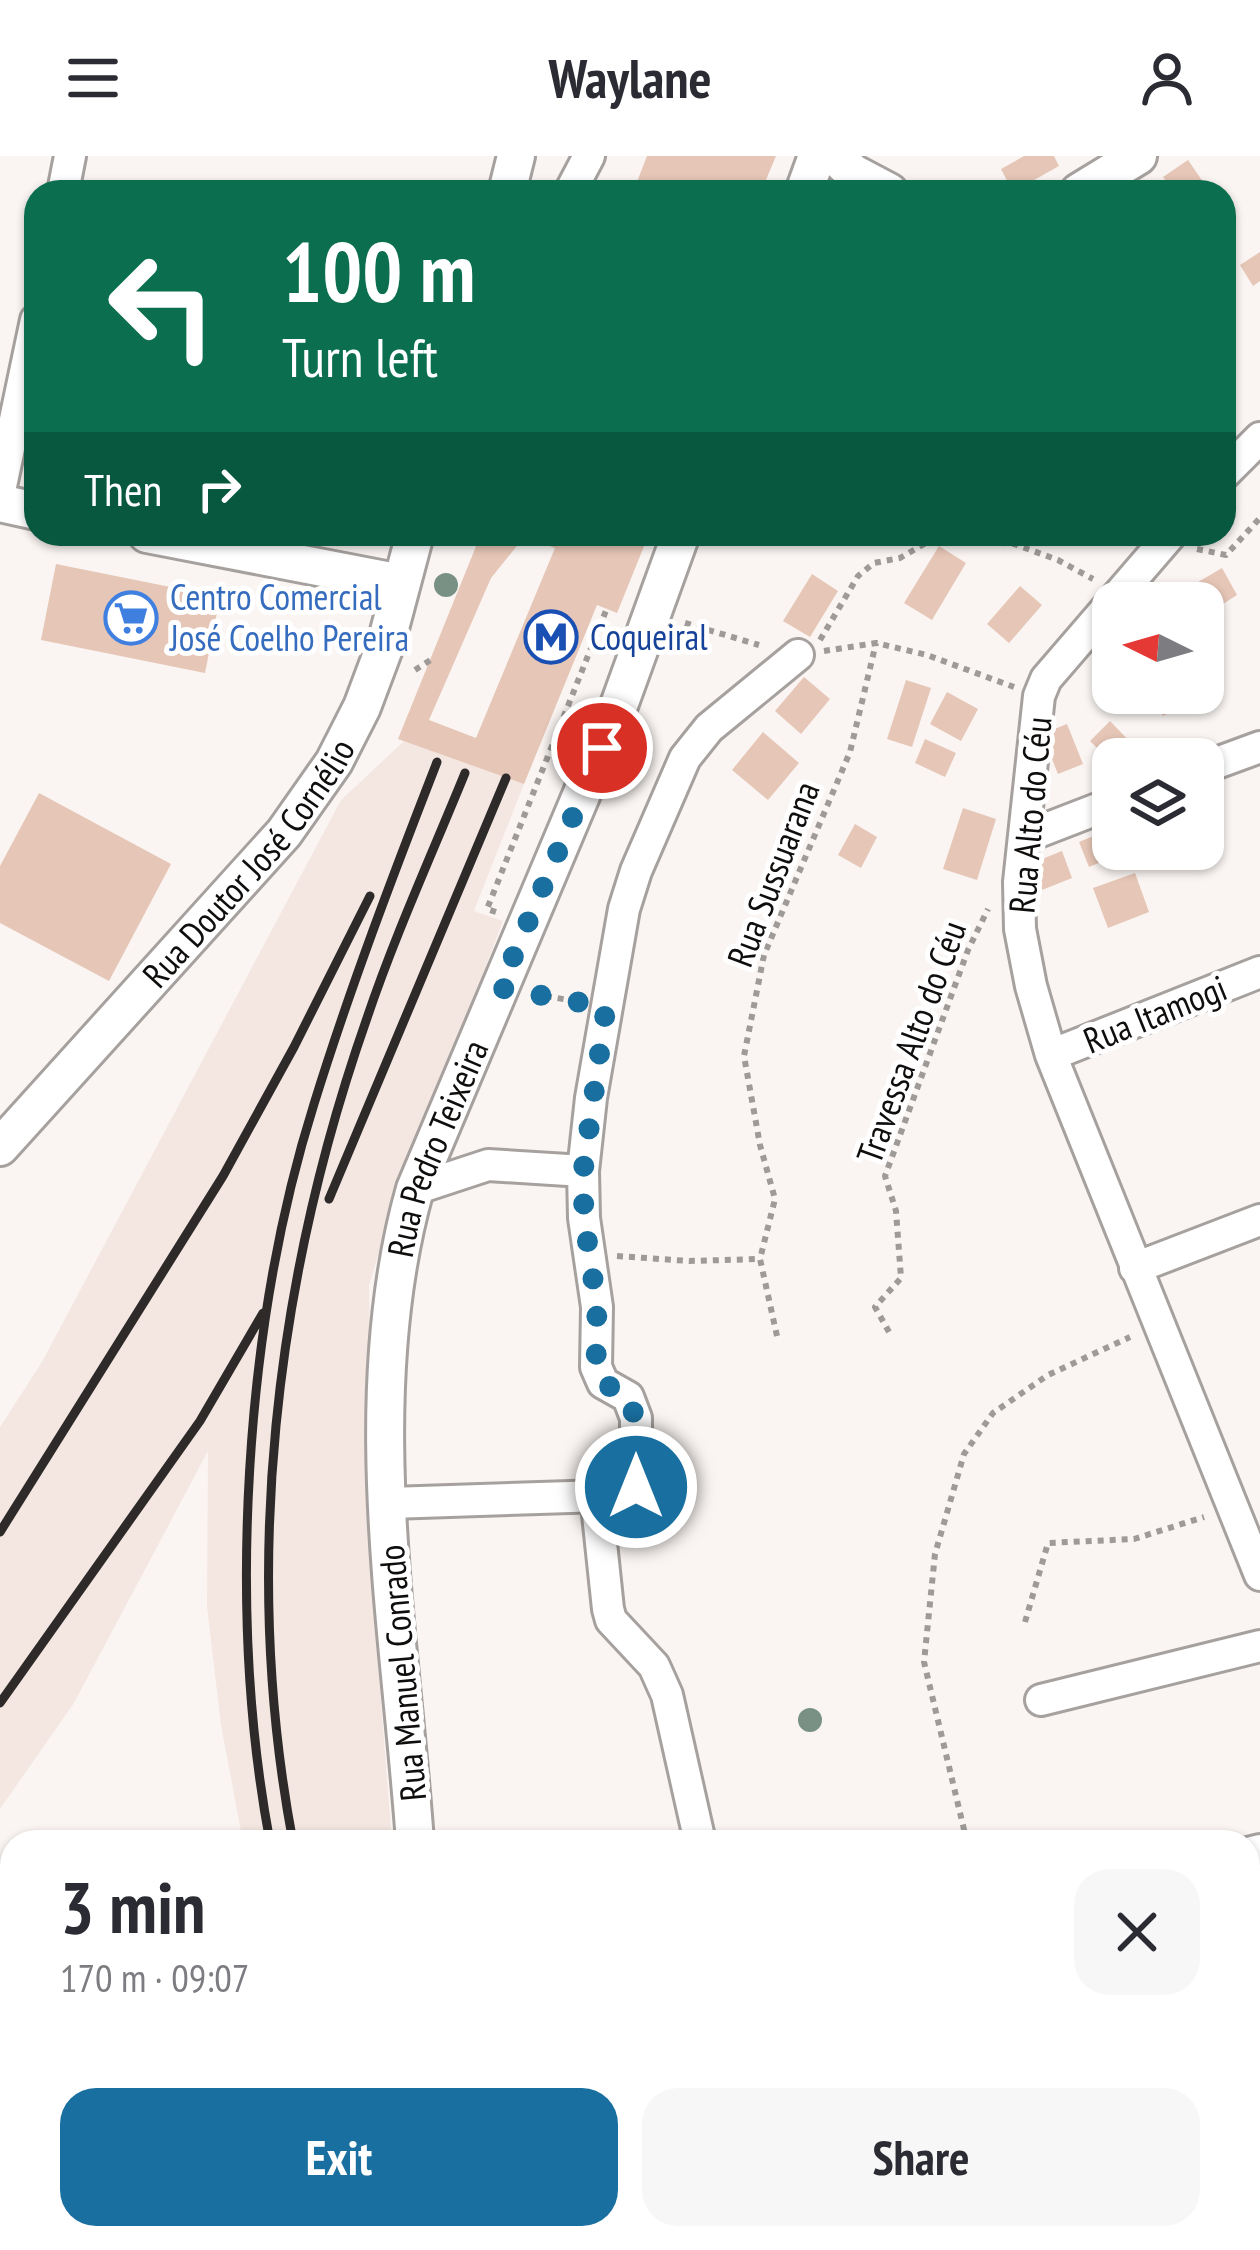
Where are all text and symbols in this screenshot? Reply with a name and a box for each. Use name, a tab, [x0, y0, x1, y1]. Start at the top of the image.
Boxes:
text: Waylane	[548, 43, 712, 113]
icon: menu	[60, 45, 126, 111]
icon: person	[1134, 45, 1200, 111]
text: 100 m	[282, 216, 475, 325]
icon: left	[84, 228, 240, 384]
text: Turn left	[282, 322, 438, 392]
icon: right	[186, 456, 252, 522]
text: Then	[84, 460, 162, 518]
place label: Centro Comercial José Coelho Pereira	[169, 573, 409, 661]
north arrow	[1092, 582, 1224, 714]
map controls	[1092, 582, 1224, 870]
supermarket icon: Centro Comercial José Coelho Pereira	[103, 590, 159, 646]
metro station icon: Coqueiral	[523, 609, 579, 665]
place label: Coqueiral	[590, 613, 708, 660]
pin	[551, 697, 653, 799]
icon: arrive	[569, 715, 635, 781]
street label: Rua Alto do Céu	[998, 715, 1061, 915]
street label: Rua Doutor José Cornélio	[132, 731, 365, 997]
button: layers	[1092, 738, 1224, 870]
street label: Rua Sussuarana	[716, 774, 829, 973]
street label: Travessa Alto do Céu	[845, 914, 976, 1169]
street label: Rua Itamogi	[1076, 964, 1233, 1063]
street label: Rua Pedro Teixeira	[376, 1033, 498, 1261]
position arrow	[573, 1424, 699, 1550]
street label: Rua Manuel Conrado	[367, 1543, 436, 1803]
text: 3 min	[60, 1860, 205, 1953]
button: close	[1074, 1869, 1200, 1995]
text: 170 m · 09:07	[60, 1952, 249, 2003]
button: Exit	[60, 2088, 618, 2226]
button: Share	[642, 2088, 1200, 2226]

